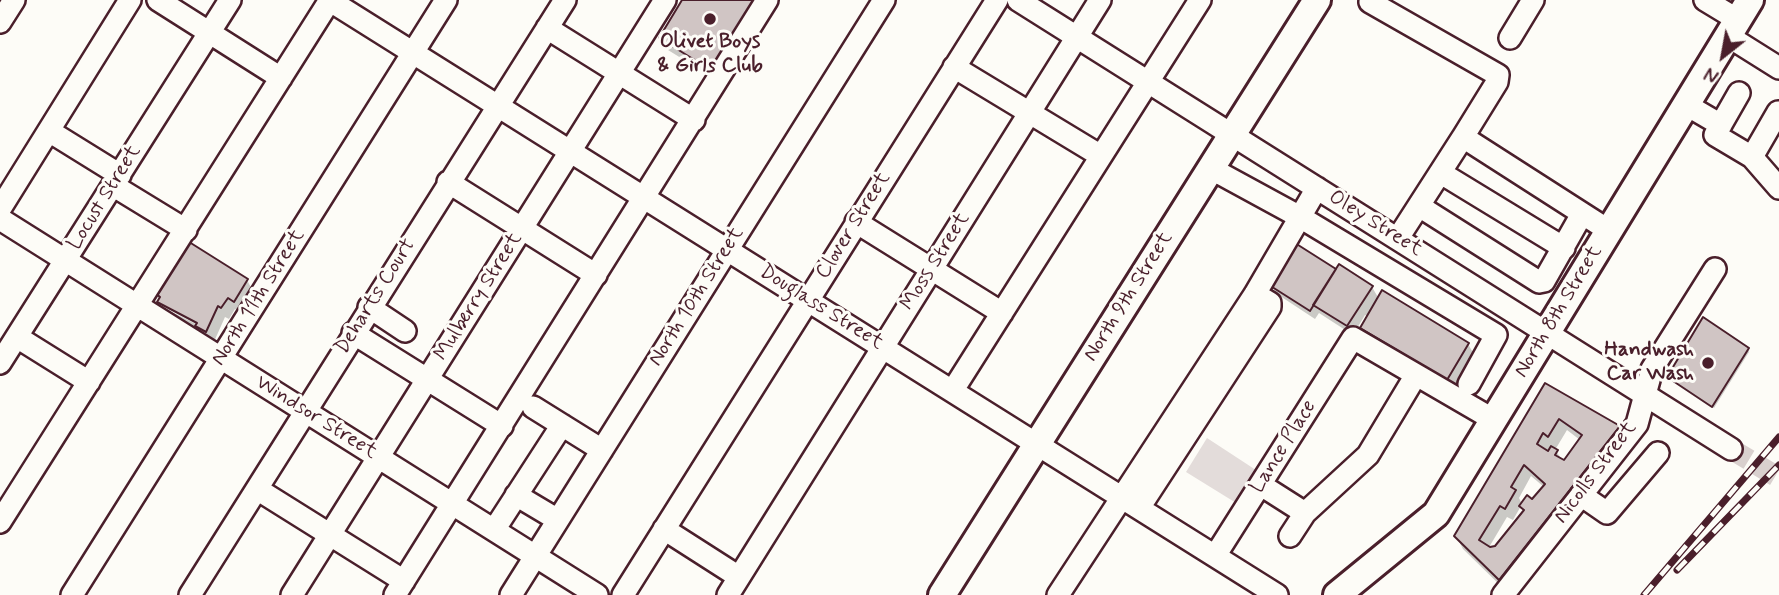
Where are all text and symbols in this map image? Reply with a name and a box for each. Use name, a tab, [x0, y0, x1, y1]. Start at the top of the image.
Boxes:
marker: Olivet Boys & Girls Club	[702, 11, 718, 27]
north arrow	[1688, 21, 1758, 91]
place label: Olivet Boys & Girls Club	[657, 30, 763, 80]
text: N	[1700, 60, 1724, 88]
street label: Locust Street	[63, 141, 147, 255]
street label: Clover Street	[811, 168, 897, 284]
street label: Oley Street	[1323, 185, 1427, 263]
street label: Moss Street	[896, 208, 976, 316]
street label: North 10th Street	[644, 223, 750, 371]
street label: North 11th Street	[207, 225, 311, 371]
street label: North 9th Street	[1079, 227, 1179, 367]
street label: Mulberry Street	[430, 228, 528, 366]
street label: Deharts Court	[330, 234, 422, 360]
street label: North 8th Street	[1510, 241, 1608, 383]
street label: Douglass Street	[754, 260, 888, 356]
place label: Handwash Car Wash	[1604, 338, 1694, 388]
marker: Handwash Car Wash	[1700, 355, 1716, 371]
street label: Windsor Street	[250, 371, 382, 465]
street label: Lance Place	[1245, 396, 1323, 498]
street label: Nicolls Street	[1549, 417, 1643, 529]

